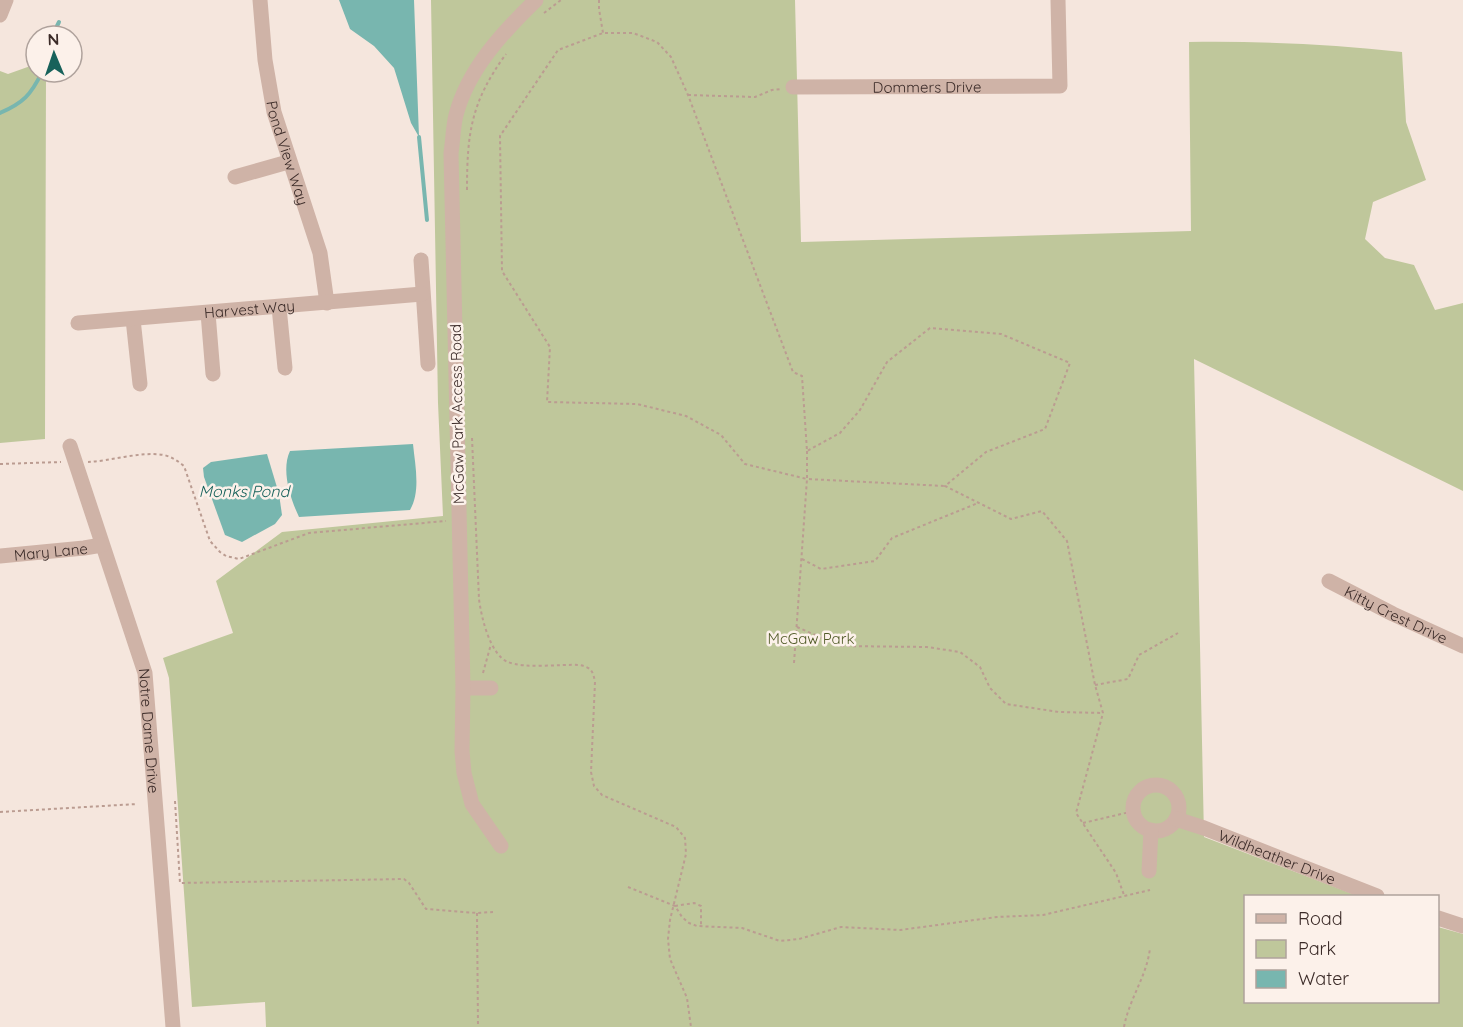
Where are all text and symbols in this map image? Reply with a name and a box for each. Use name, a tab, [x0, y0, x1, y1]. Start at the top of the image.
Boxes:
north arrow	[24, 24, 84, 84]
text: N	[47, 29, 60, 49]
street label: Dommers Drive	[873, 77, 981, 96]
street label: Pond View Way	[263, 99, 313, 208]
street label: Harvest Way	[203, 295, 296, 322]
street label: McGaw Park Access Road	[446, 324, 468, 504]
water label: Monks Pond	[199, 481, 292, 501]
street label: Mary Lane	[13, 538, 89, 564]
street label: Kitty Crest Drive	[1341, 581, 1451, 647]
park label: McGaw Park	[768, 629, 854, 648]
street label: Notre Dame Drive	[135, 667, 164, 794]
street label: Wildheather Drive	[1216, 825, 1339, 888]
legend	[1244, 895, 1439, 1003]
text: Road	[1298, 907, 1343, 930]
text: Park	[1298, 937, 1336, 960]
text: Water	[1298, 967, 1349, 990]

